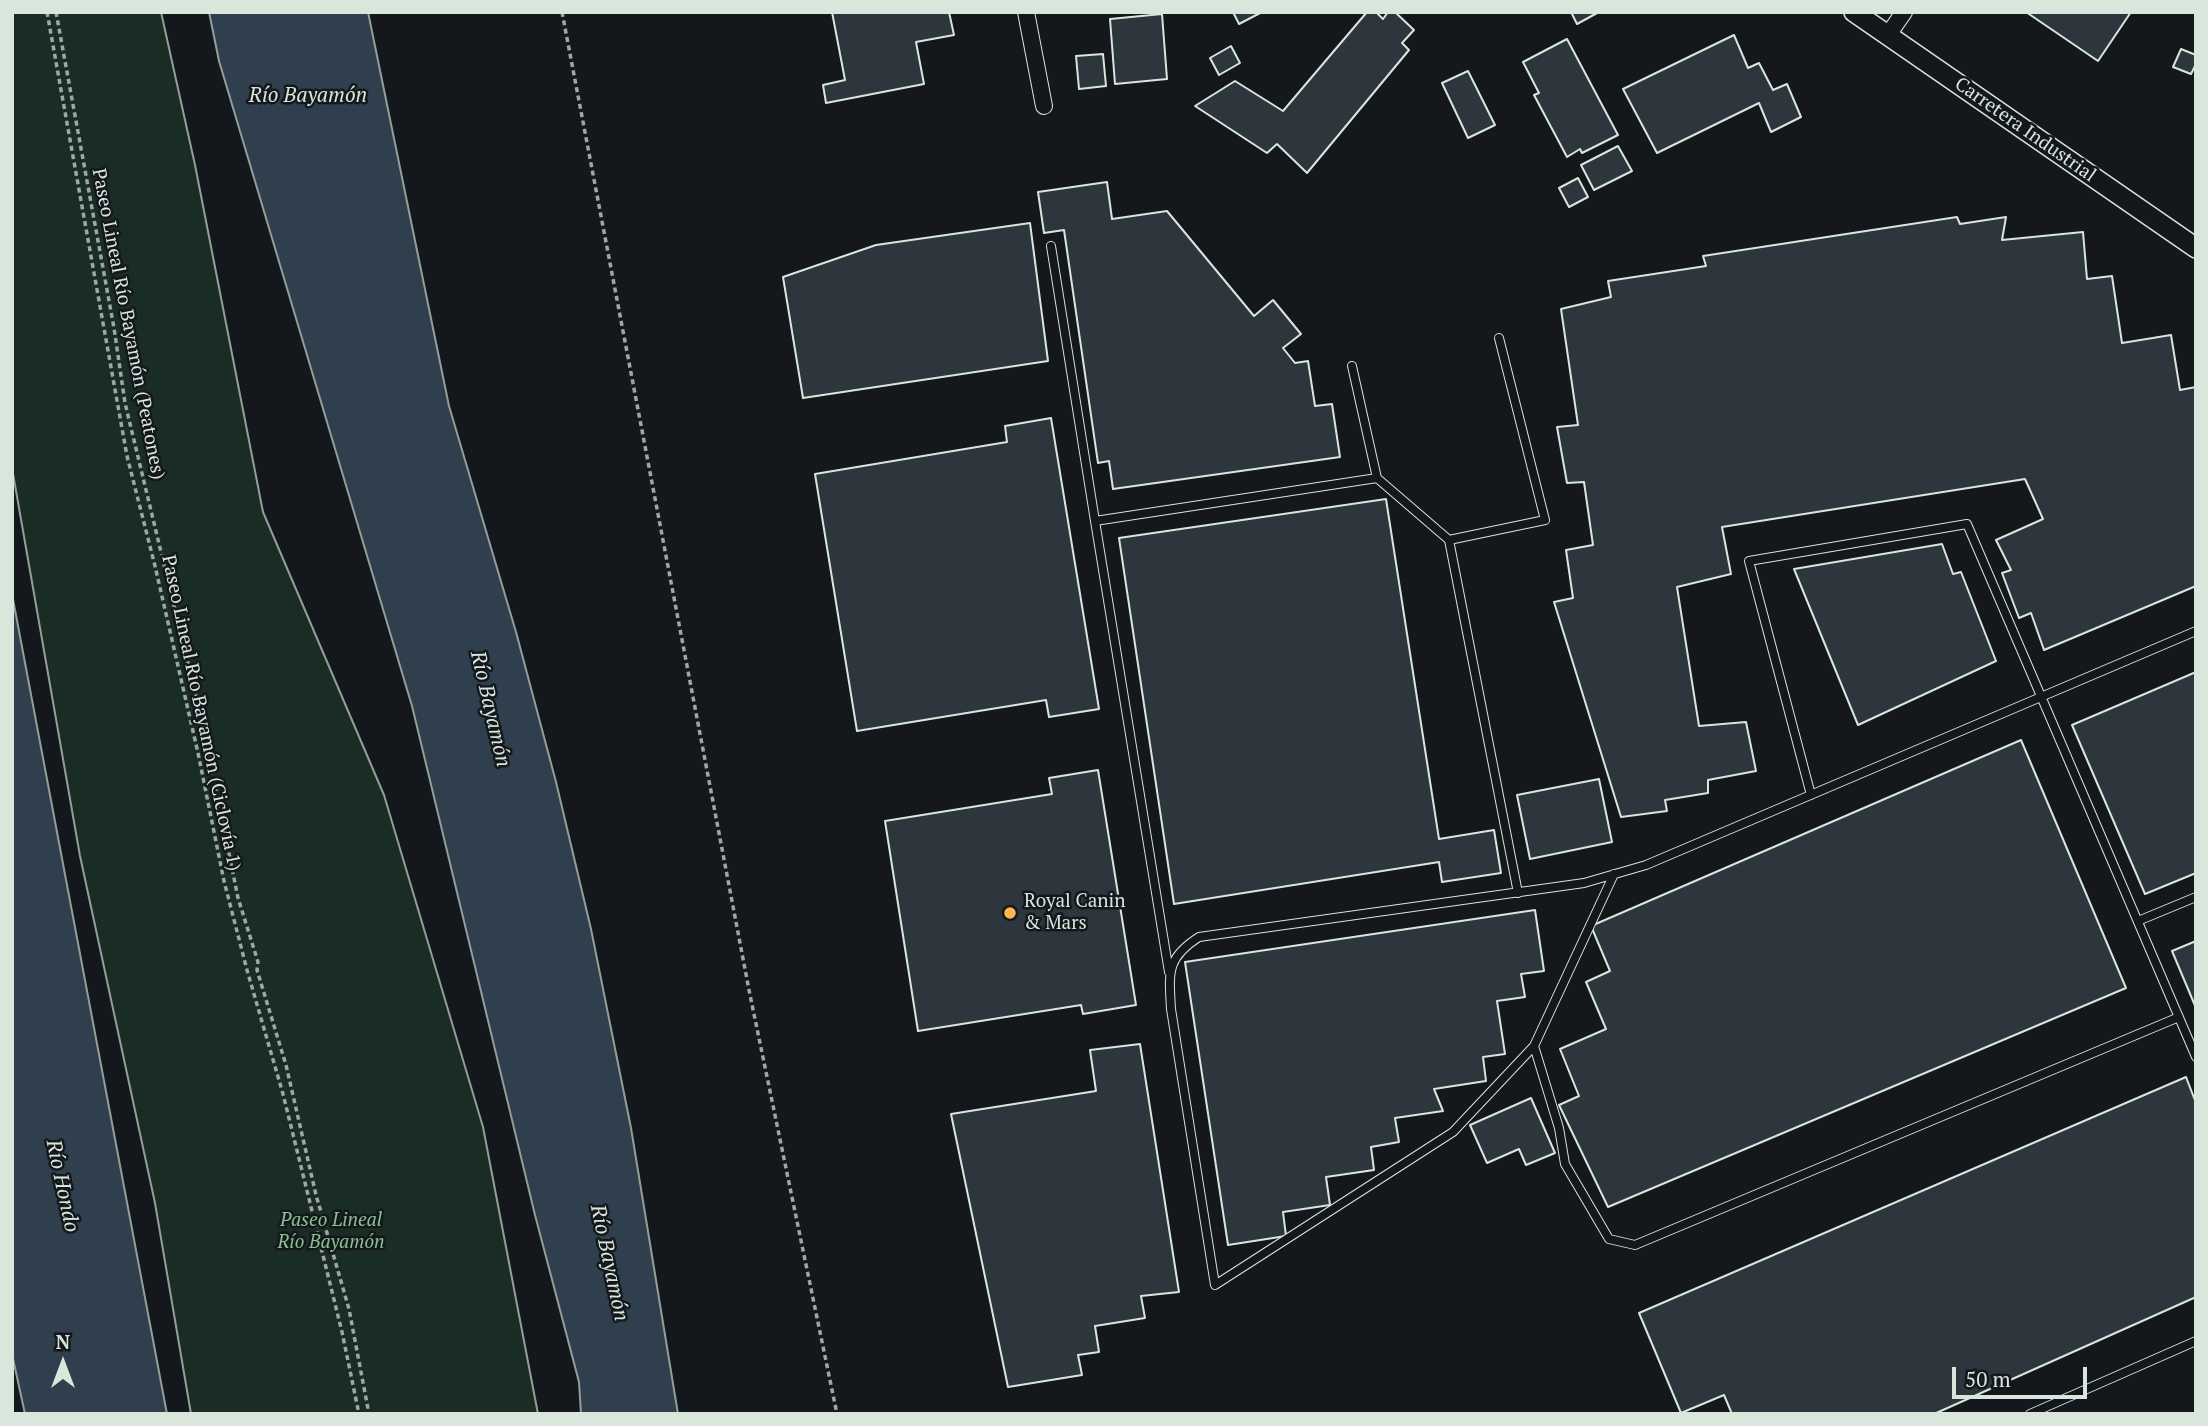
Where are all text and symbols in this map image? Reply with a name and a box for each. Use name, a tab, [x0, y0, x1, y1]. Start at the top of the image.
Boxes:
street label: Carretera Industrial	[1950, 73, 2100, 187]
water label: Río Bayamón	[249, 83, 367, 109]
street label: Paseo Lineal Río Bayamón (Peatones)	[87, 166, 169, 482]
street label: Paseo Lineal Río Bayamón (Ciclovía 1)	[156, 553, 246, 873]
water label: Río Bayamón	[464, 649, 516, 769]
place label: Royal Canin & Mars	[1024, 891, 1126, 935]
marker: Royal Canin & Mars	[1002, 905, 1018, 921]
water label: Río Hondo	[40, 1137, 84, 1235]
water label: Río Bayamón	[584, 1202, 634, 1324]
park label: Paseo Lineal Río Bayamón	[277, 1210, 385, 1254]
north arrow	[28, 1328, 98, 1398]
text: N	[56, 1329, 70, 1354]
scale bar	[1956, 1352, 2091, 1396]
text: 50 m	[1965, 1365, 2011, 1393]

